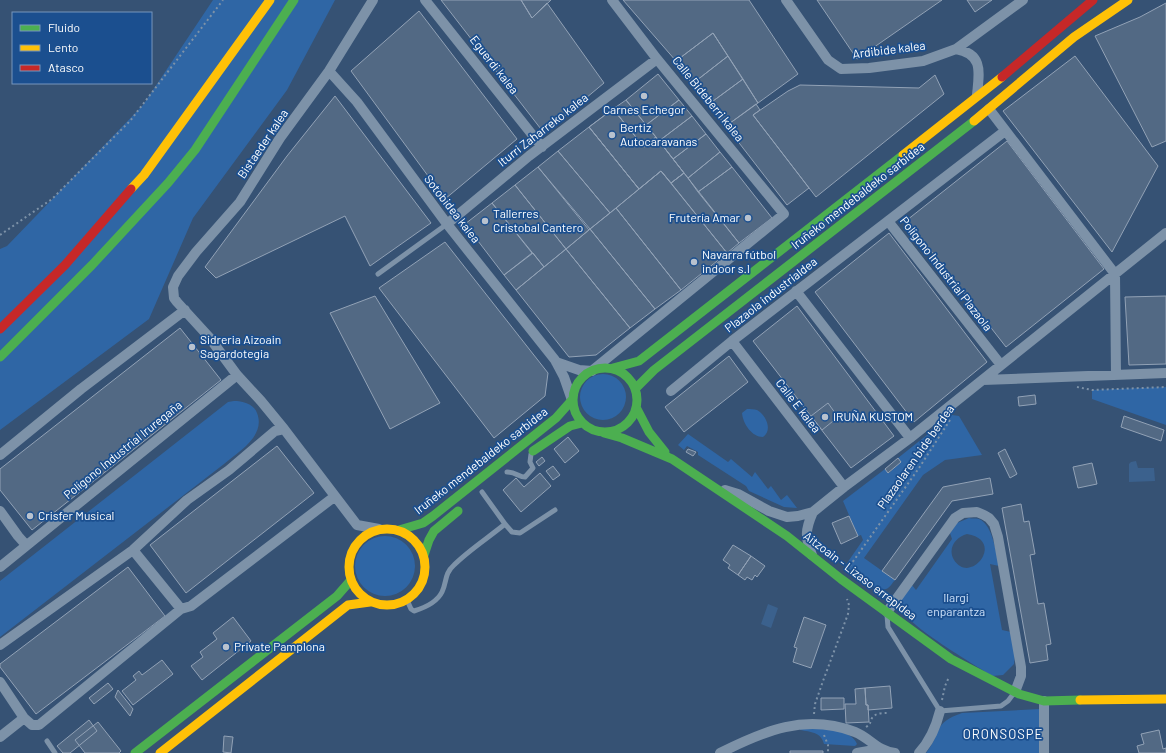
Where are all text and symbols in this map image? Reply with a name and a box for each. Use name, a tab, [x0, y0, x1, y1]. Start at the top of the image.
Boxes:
legend	[12, 12, 152, 84]
text: Fluido	[48, 20, 80, 34]
street label: Eguerdi kalea	[468, 32, 522, 96]
street label: Ardibide kalea	[852, 38, 926, 60]
text: Lento	[48, 40, 78, 54]
street label: Calle Bideberri kalea	[670, 53, 747, 144]
text: Atasco	[48, 60, 84, 74]
street label: Iturri Zaharreko kalea	[495, 90, 590, 169]
marker: Carnes Echegor	[639, 91, 649, 101]
place label: Carnes Echegor	[603, 102, 686, 116]
street label: Bistaeder kalea	[234, 106, 290, 181]
place label: Bertiz Autocaravanas	[620, 120, 698, 148]
marker: Bertiz Autocaravanas	[607, 130, 617, 140]
street label: Iruñeko mendebaldeko sarbidea	[788, 139, 927, 252]
street label: Sotobidea kalea	[422, 172, 484, 245]
place label: Tallerres Cristobal Cantero	[493, 206, 583, 234]
place label: Frutería Amar	[669, 210, 741, 224]
marker: Frutería Amar	[743, 213, 753, 223]
street label: Polígono Industrial Plazaola	[898, 213, 996, 333]
marker: Tallerres Cristobal Cantero	[480, 216, 490, 226]
place label: Navarra fútbol indoor s.l	[702, 247, 776, 275]
street label: Plazaola industrialdea	[721, 254, 819, 335]
marker: Navarra fútbol indoor s.l	[689, 257, 699, 267]
place label: Sidreria Aizoain Sagardotegia	[200, 332, 281, 360]
marker: Sidreria Aizoain Sagardotegia	[187, 342, 197, 352]
street label: Calle E kalea	[773, 376, 824, 435]
street label: Polígono Industrial Iruregaña	[60, 397, 184, 501]
street label: Plazaolaren bide berdea	[874, 402, 956, 511]
street label: Iruñeko mendebaldeko sarbidea	[411, 404, 550, 517]
place label: IRUÑA KUSTOM	[833, 409, 913, 423]
marker: IRUÑA KUSTOM	[820, 412, 830, 422]
place label: Crisfer Musical	[38, 508, 114, 522]
marker: Crisfer Musical	[25, 511, 35, 521]
street label: Aitzoain - Lizaso errepidea	[801, 528, 920, 622]
park label: Ilargi enparantza	[927, 590, 985, 618]
place label: Private Pamplona	[234, 639, 325, 653]
marker: Private Pamplona	[221, 642, 231, 652]
district label: ORONSOSPE	[963, 726, 1043, 742]

